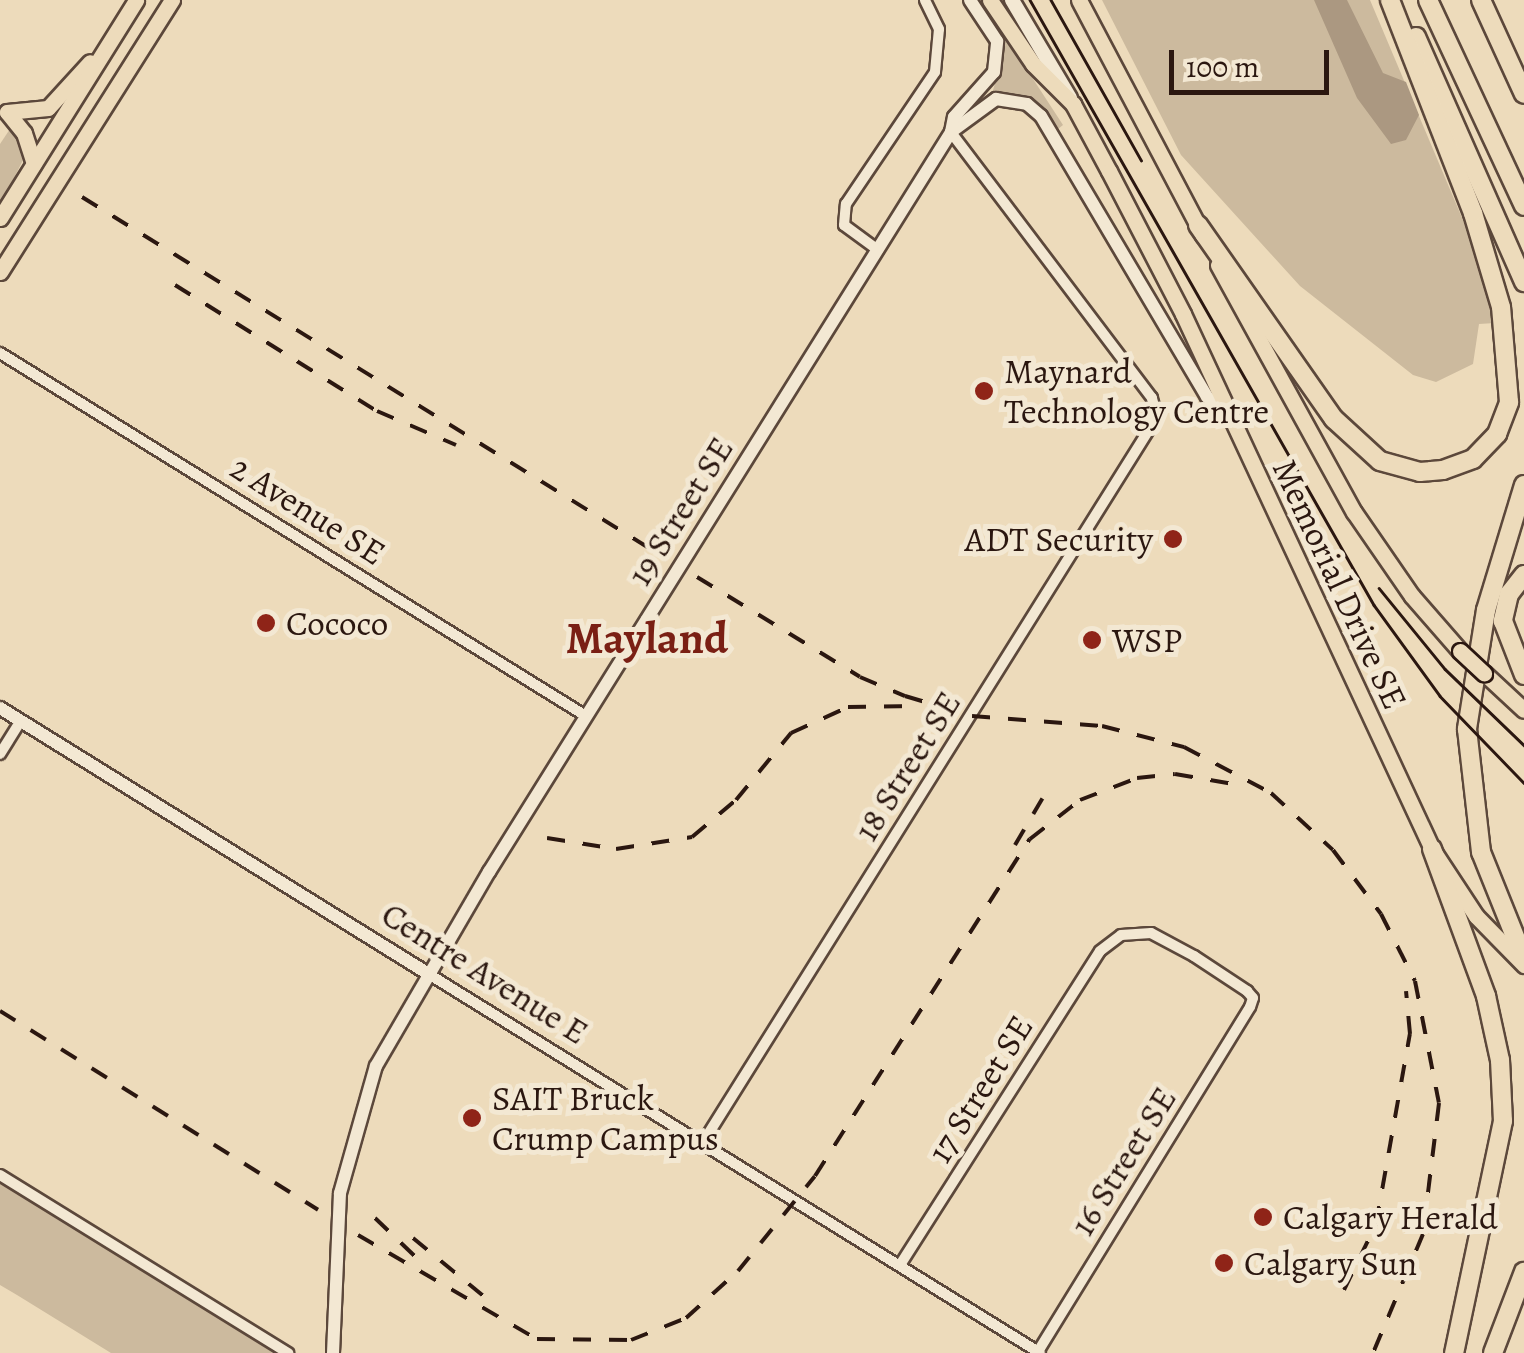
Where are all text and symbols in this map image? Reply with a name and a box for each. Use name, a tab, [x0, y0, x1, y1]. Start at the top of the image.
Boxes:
scale bar	[1174, 30, 1334, 92]
text: 100 m	[1186, 47, 1259, 87]
place label: Maynard Technology Centre	[1004, 350, 1269, 432]
marker: Maynard Technology Centre	[973, 380, 995, 402]
street label: 19 Street SE	[618, 429, 742, 593]
street label: 2 Avenue SE	[223, 446, 393, 574]
street label: Memorial Drive SE	[1264, 452, 1416, 716]
place label: ADT Security	[965, 518, 1153, 560]
marker: ADT Security	[1162, 528, 1184, 550]
place label: Cococo	[286, 602, 388, 644]
marker: Cococo	[255, 612, 277, 634]
district label: Mayland	[566, 612, 728, 666]
place label: WSP	[1112, 619, 1182, 661]
marker: WSP	[1081, 629, 1103, 651]
street label: 18 Street SE	[845, 684, 969, 848]
street label: Centre Avenue E	[374, 893, 596, 1053]
street label: 17 Street SE	[918, 1008, 1042, 1170]
place label: SAIT Bruck Crump Campus	[492, 1077, 719, 1159]
street label: 16 Street SE	[1061, 1079, 1185, 1243]
marker: SAIT Bruck Crump Campus	[461, 1107, 483, 1129]
place label: Calgary Herald	[1283, 1196, 1498, 1238]
marker: Calgary Herald	[1252, 1206, 1274, 1228]
place label: Calgary Sun	[1244, 1242, 1417, 1284]
marker: Calgary Sun	[1213, 1252, 1235, 1274]

